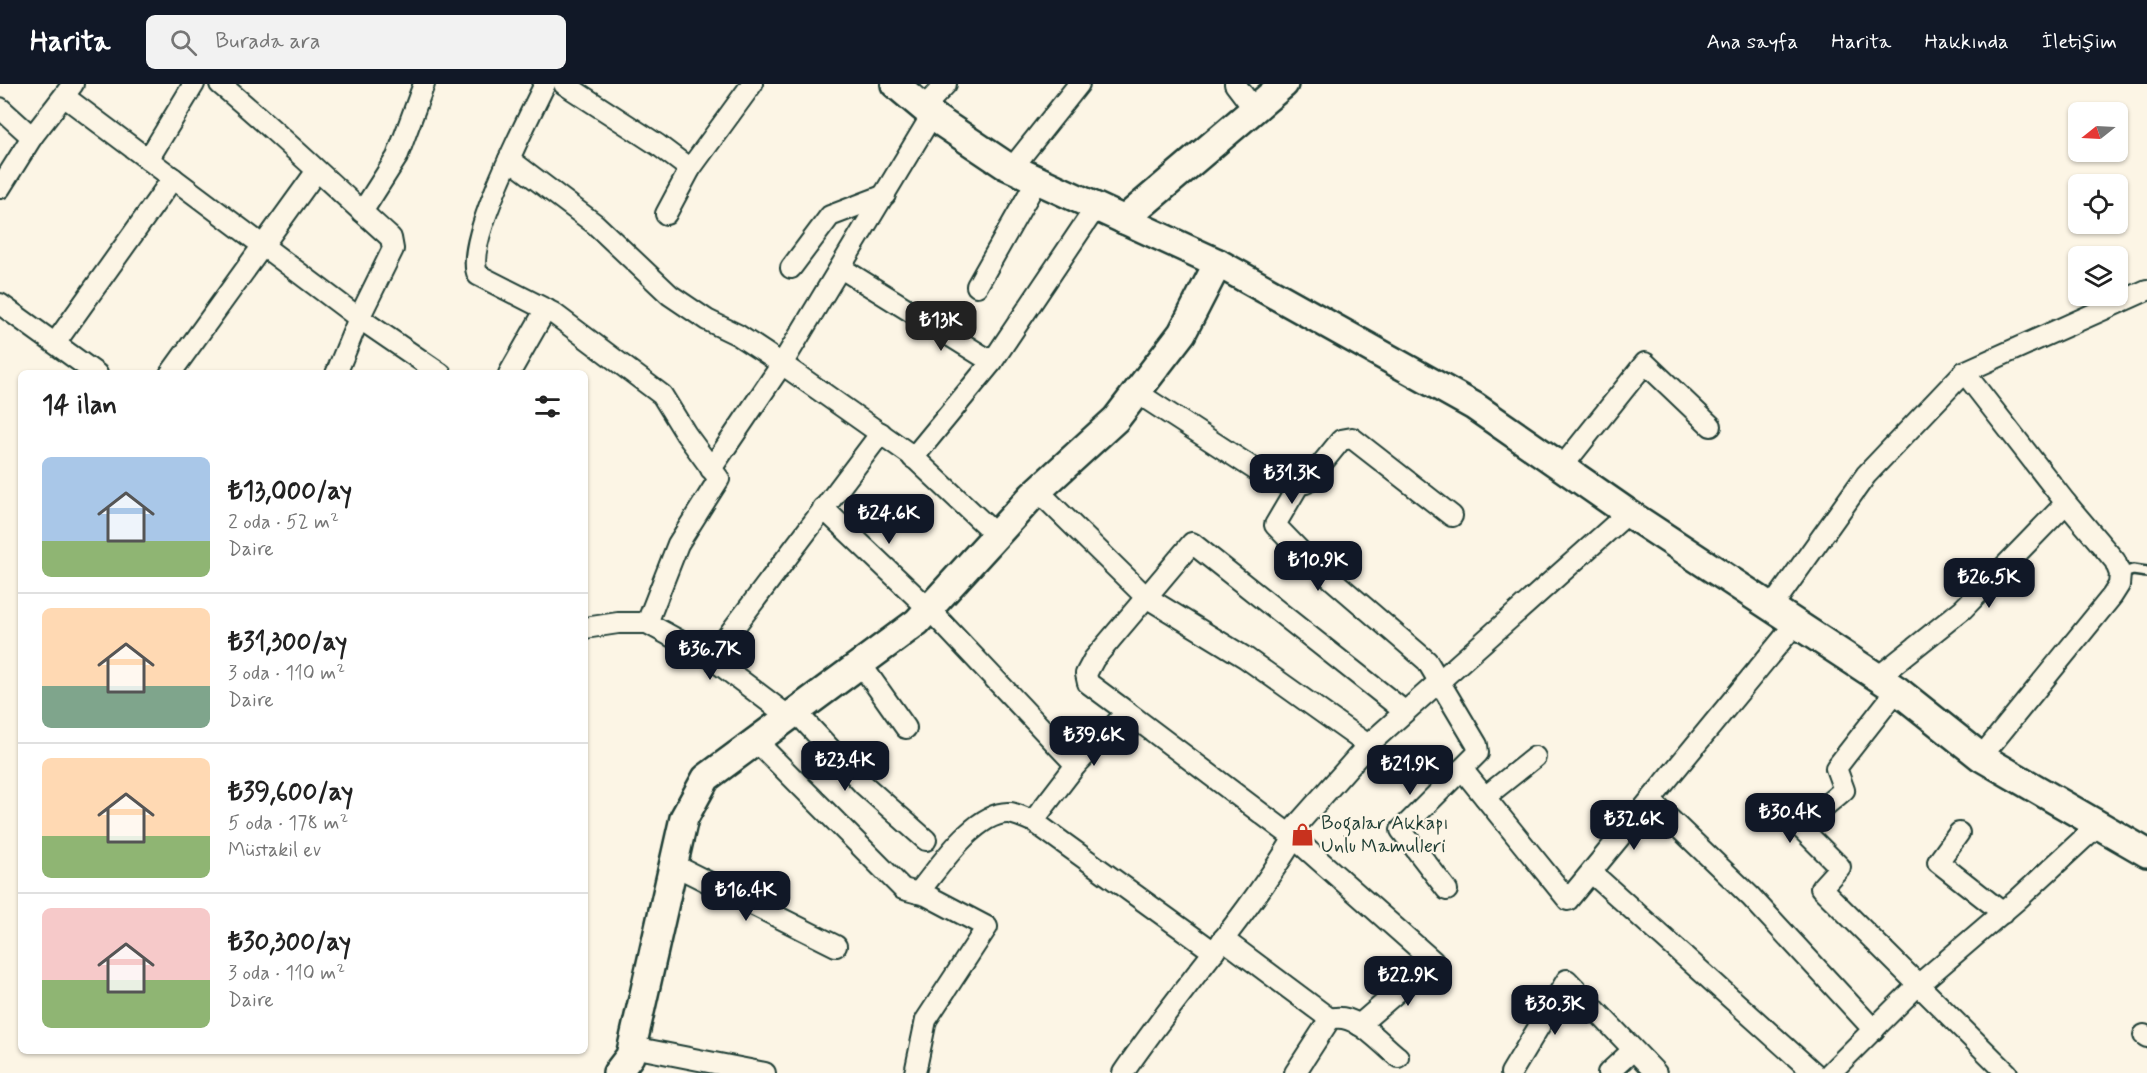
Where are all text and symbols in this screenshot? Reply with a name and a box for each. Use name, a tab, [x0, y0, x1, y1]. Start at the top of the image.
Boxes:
search box	[146, 15, 566, 69]
text: Harita	[30, 24, 110, 61]
icon: search	[167, 26, 200, 59]
text: Burada ara	[215, 28, 320, 56]
text: Ana sayfa	[1706, 28, 1798, 56]
text: Harita	[1831, 28, 1891, 56]
text: Hakkında	[1924, 28, 2009, 56]
text: İletişim	[2042, 28, 2117, 56]
north arrow	[2068, 102, 2128, 162]
map controls	[2068, 102, 2128, 306]
button: locate	[2068, 174, 2128, 234]
button: layers	[2068, 246, 2128, 306]
pin: ₺13K	[905, 301, 977, 352]
text: ₺13K	[920, 307, 962, 334]
text: 14 ilan	[42, 389, 117, 423]
icon: filters	[531, 390, 564, 423]
pin: ₺31.3K	[1243, 454, 1341, 505]
text: ₺31.3K	[1264, 460, 1320, 487]
text: ₺13,000/ay	[228, 475, 352, 509]
icon: home	[90, 481, 162, 553]
pin: ₺24.6K	[840, 494, 938, 545]
text: ₺24.6K	[858, 500, 920, 527]
text: 2 oda · 52 m²	[228, 509, 339, 536]
text: Daire	[228, 536, 274, 563]
pin: ₺10.9K	[1269, 541, 1367, 592]
text: ₺10.9K	[1288, 547, 1348, 574]
pin: ₺26.5K	[1940, 558, 2038, 609]
text: ₺26.5K	[1958, 564, 2020, 591]
text: ₺31,300/ay	[228, 626, 347, 660]
pin: ₺36.7K	[661, 630, 759, 681]
icon: home	[90, 632, 162, 704]
text: ₺36.7K	[679, 636, 741, 663]
text: 3 oda · 110 m²	[228, 660, 345, 687]
text: Daire	[228, 687, 274, 714]
pin: ₺39.6K	[1045, 716, 1143, 767]
text: ₺39.6K	[1064, 722, 1124, 749]
pin: ₺23.4K	[796, 741, 894, 792]
pin: ₺21.9K	[1361, 745, 1459, 796]
text: ₺23.4K	[815, 747, 875, 774]
text: ₺21.9K	[1381, 751, 1439, 778]
text: ₺39,600/ay	[228, 776, 353, 810]
icon: home	[90, 782, 162, 854]
pin: ₺30.4K	[1741, 793, 1839, 844]
text: ₺30.4K	[1759, 799, 1821, 826]
pin: ₺32.6K	[1585, 800, 1683, 851]
text: ₺32.6K	[1604, 806, 1664, 833]
text: 5 oda · 178 m²	[228, 810, 348, 837]
place label: Bogalar Akkapı Unlu Mamulleri	[1321, 810, 1449, 860]
shop icon: Bogalar Akkapı Unlu Mamulleri	[1290, 821, 1316, 847]
text: Müstakil ev	[228, 837, 321, 864]
pin: ₺16.4K	[697, 871, 795, 922]
text: ₺16.4K	[715, 877, 777, 904]
text: ₺30,300/ay	[228, 926, 351, 960]
icon: home	[90, 932, 162, 1004]
pin: ₺22.9K	[1359, 956, 1457, 1007]
text: 3 oda · 110 m²	[228, 960, 345, 987]
text: ₺22.9K	[1378, 962, 1438, 989]
pin: ₺30.3K	[1506, 985, 1604, 1036]
text: Daire	[228, 987, 274, 1014]
text: ₺30.3K	[1525, 991, 1585, 1018]

